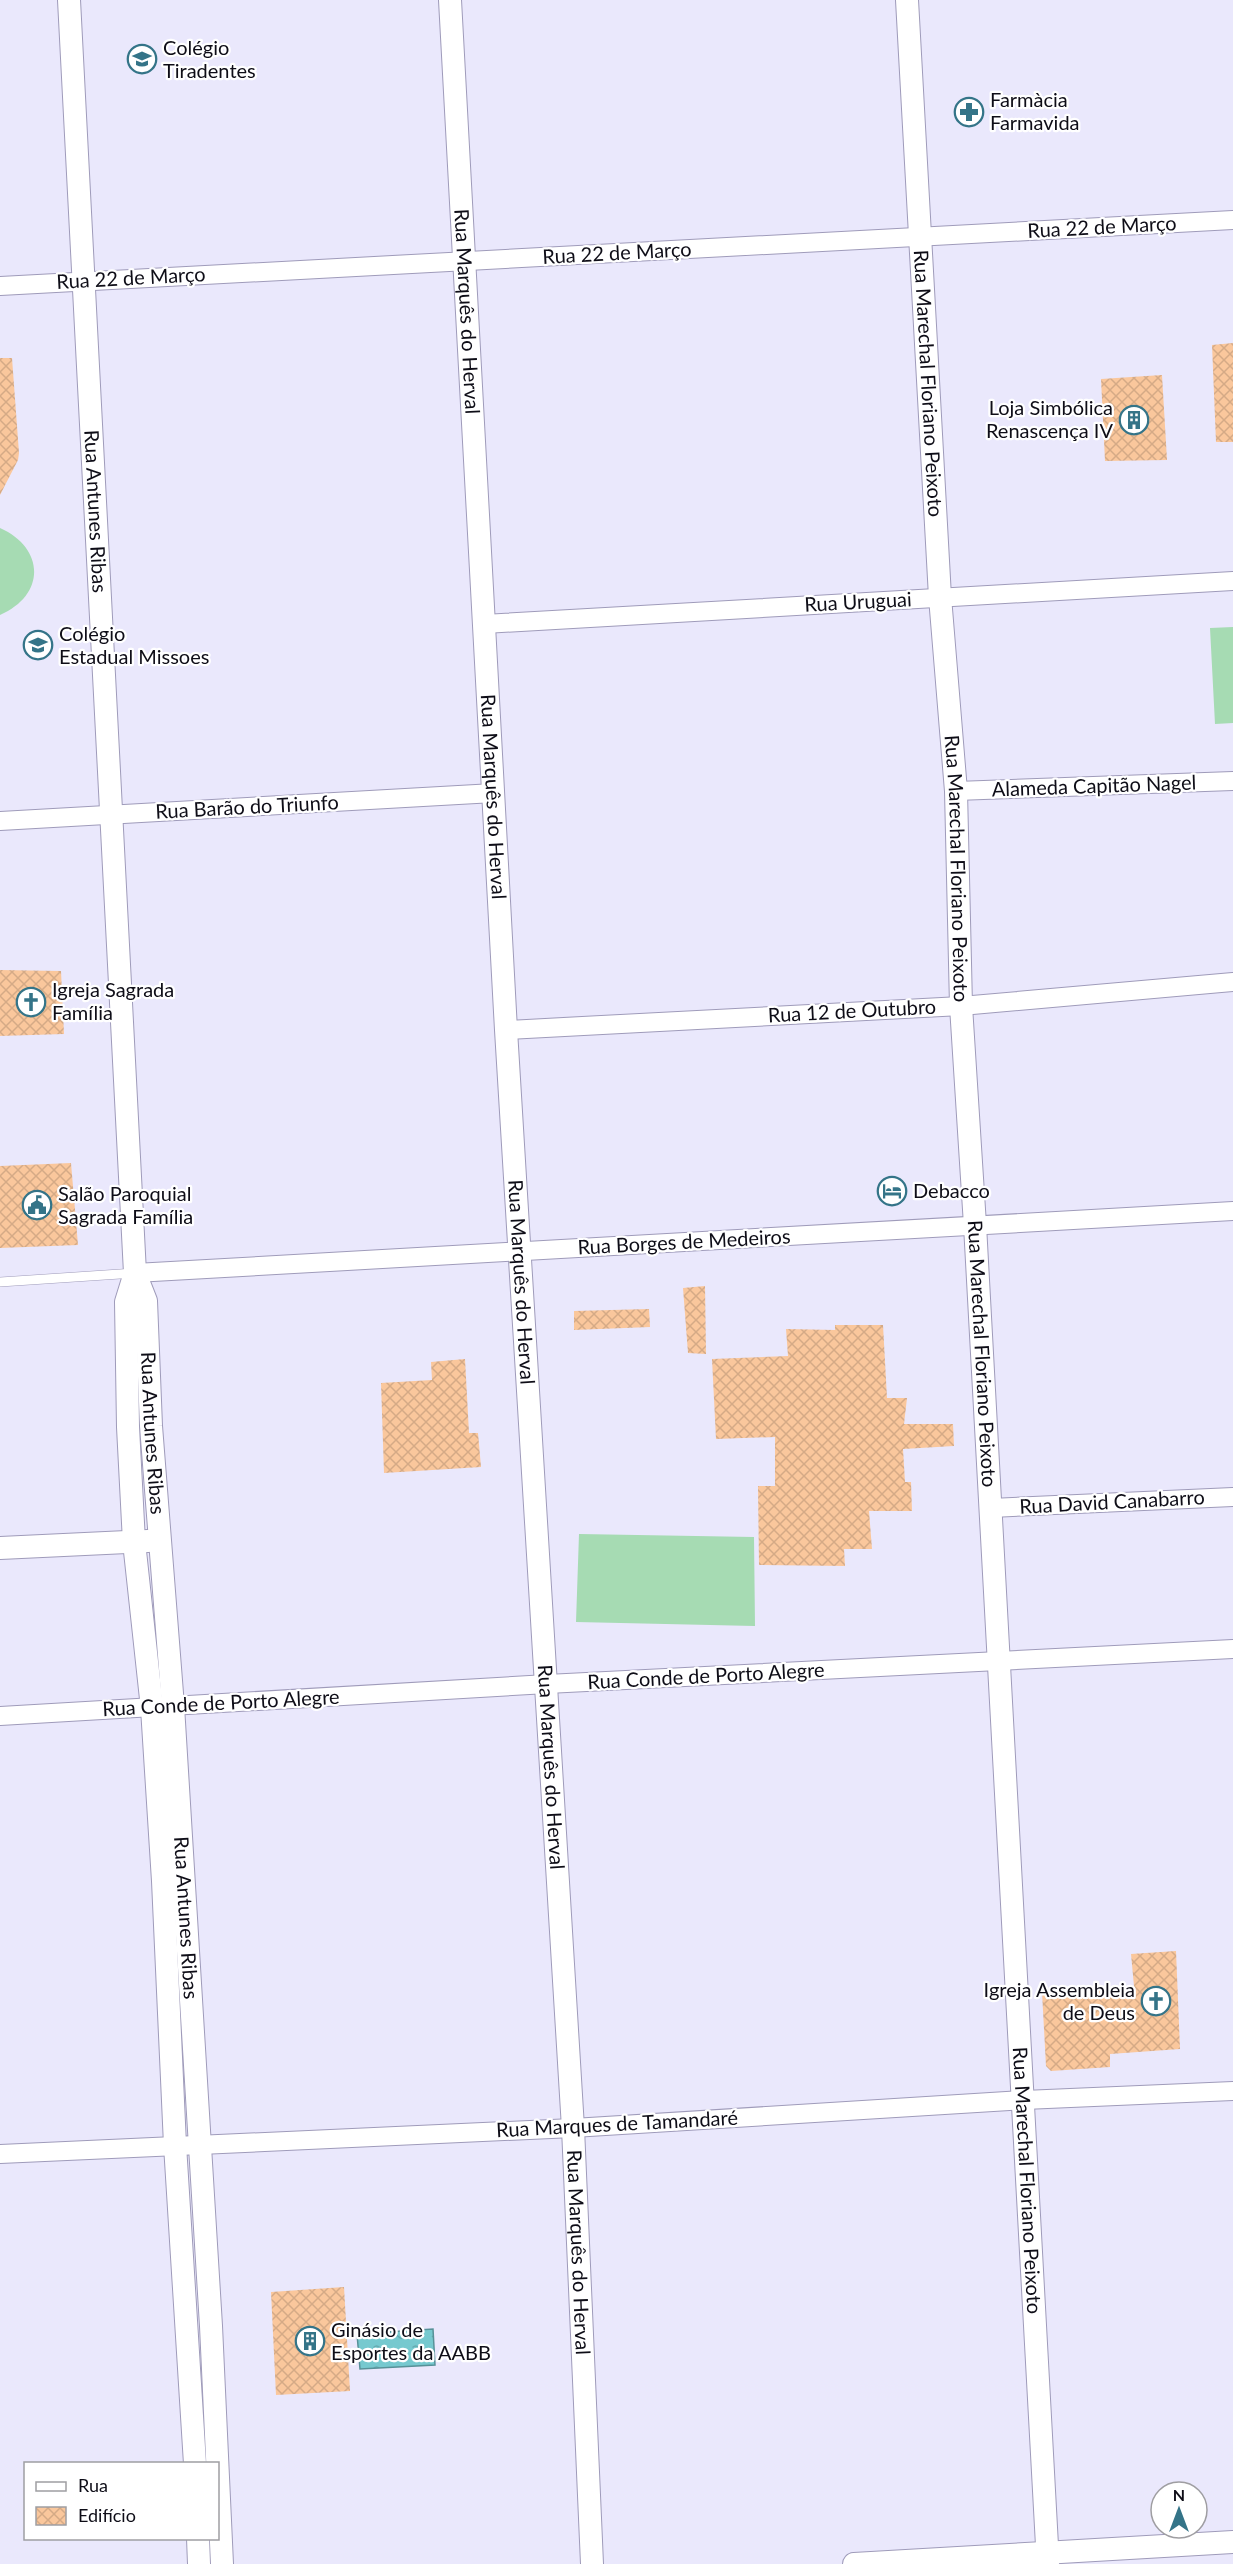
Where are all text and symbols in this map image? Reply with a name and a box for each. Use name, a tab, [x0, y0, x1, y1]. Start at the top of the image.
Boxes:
place label: Colégio Tiradentes	[163, 35, 256, 82]
school or university icon: Colégio Tiradentes	[126, 43, 158, 75]
place label: Farmàcia Farmavida	[990, 87, 1080, 134]
pharmacy icon: Farmàcia Farmavida	[953, 96, 985, 128]
street label: Rua Marquês do Herval	[450, 208, 485, 415]
street label: Rua 22 de Março	[1027, 210, 1177, 242]
street label: Rua 22 de Março	[542, 236, 692, 268]
street label: Rua Marechal Floriano Peixoto	[910, 249, 949, 518]
street label: Rua 22 de Março	[56, 261, 206, 293]
place label: Loja Simbólica Renascença IV	[986, 395, 1113, 442]
building icon: Loja Simbólica Renascença IV	[1118, 404, 1150, 436]
street label: Rua Antunes Ribas	[80, 429, 113, 593]
street label: Rua Uruguai	[804, 586, 912, 616]
place label: Colégio Estadual Missoes	[59, 621, 209, 668]
school or university icon: Colégio Estadual Missoes	[22, 629, 54, 661]
street label: Rua Marquês do Herval	[477, 694, 512, 900]
street label: Rua Marechal Floriano Peixoto	[940, 734, 974, 1002]
street label: Alameda Capitão Nagel	[991, 769, 1197, 801]
street label: Rua Barão do Triunfo	[155, 789, 339, 823]
place label: Igreja Sagrada Família	[52, 977, 174, 1024]
church icon: Igreja Sagrada Família	[15, 986, 47, 1018]
street label: Rua 12 de Outubro	[767, 994, 937, 1026]
hotel icon: Debacco	[876, 1175, 908, 1207]
place label: Debacco	[913, 1178, 990, 1202]
street label: Rua Marquês do Herval	[504, 1179, 541, 1385]
place label: Salão Paroquial Sagrada Família	[58, 1181, 193, 1228]
public building icon: Salão Paroquial Sagrada Família	[21, 1189, 53, 1221]
street label: Rua Marechal Floriano Peixoto	[964, 1219, 1002, 1488]
street label: Rua Borges de Medeiros	[577, 1223, 791, 1259]
street label: Rua Antunes Ribas	[137, 1351, 171, 1515]
street label: Rua David Canabarro	[1019, 1484, 1205, 1518]
street label: Rua Conde de Porto Alegre	[587, 1657, 825, 1693]
street label: Rua Marquês do Herval	[534, 1664, 570, 1870]
street label: Rua Conde de Porto Alegre	[102, 1684, 340, 1720]
street label: Rua Antunes Ribas	[170, 1836, 204, 2000]
place label: Igreja Assembleia de Deus	[984, 1977, 1135, 2024]
church icon: Igreja Assembleia de Deus	[1140, 1985, 1172, 2017]
street label: Rua Marechal Floriano Peixoto	[1009, 2046, 1047, 2315]
street label: Rua Marques de Tamandaré	[495, 2105, 738, 2141]
street label: Rua Marquês do Herval	[563, 2149, 596, 2355]
place label: Ginásio de Esportes da AABB	[331, 2317, 491, 2364]
building icon: Ginásio de Esportes da AABB	[294, 2325, 326, 2357]
legend	[24, 2462, 219, 2540]
text: Rua	[78, 2474, 108, 2496]
north arrow	[1149, 2480, 1209, 2540]
text: N	[1173, 2485, 1185, 2504]
text: Edifício	[78, 2504, 136, 2526]

